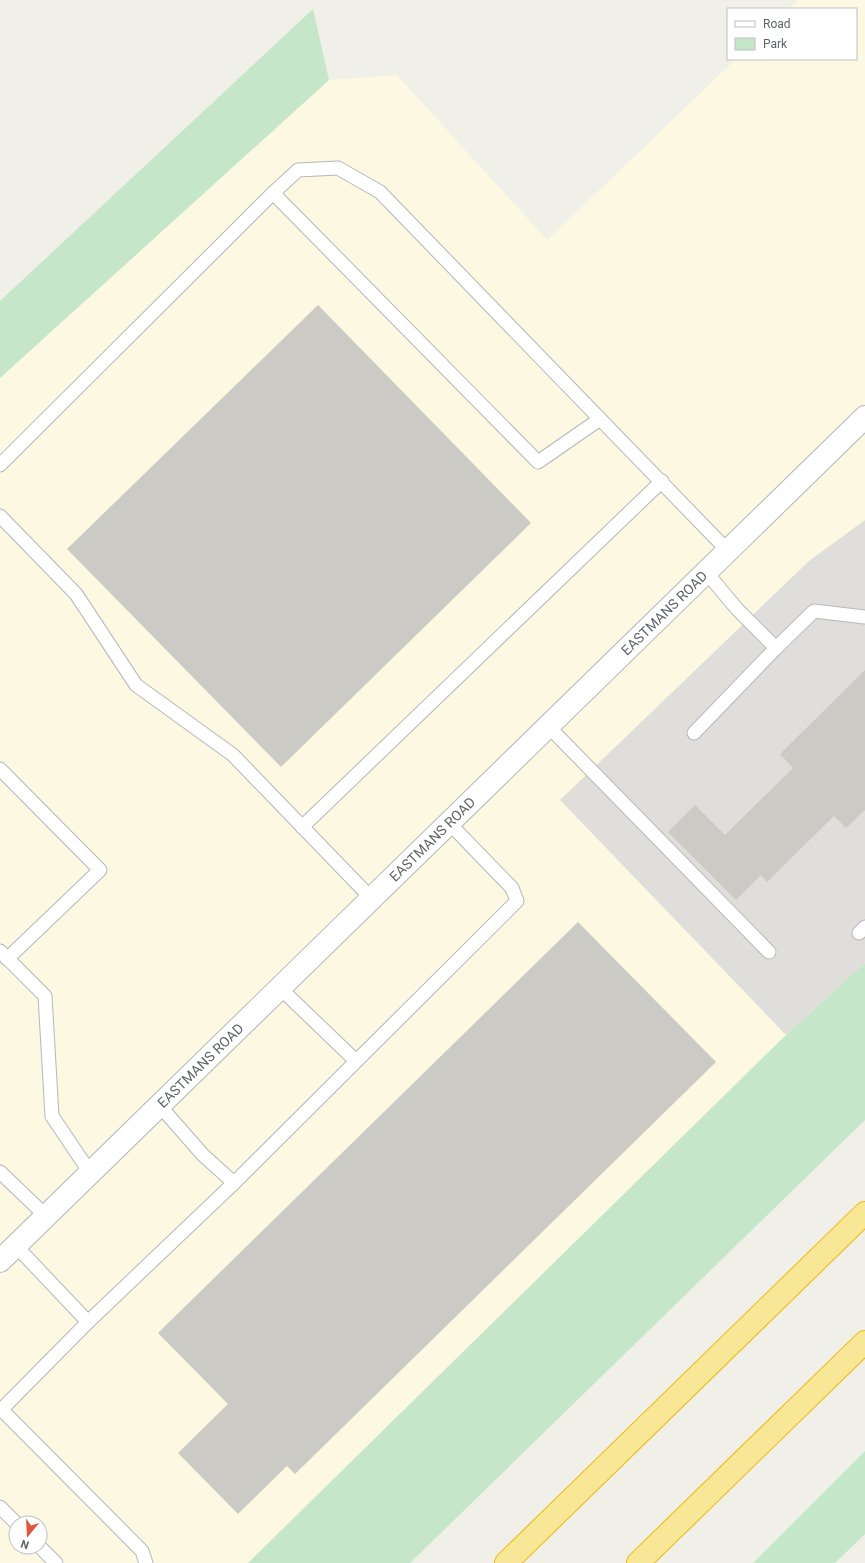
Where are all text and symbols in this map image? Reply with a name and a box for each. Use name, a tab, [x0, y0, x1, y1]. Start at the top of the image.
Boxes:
legend	[727, 8, 857, 60]
text: Road	[763, 17, 791, 31]
text: Park	[763, 37, 788, 51]
street label: EASTMANS ROAD	[618, 568, 710, 658]
street label: EASTMANS ROAD	[386, 794, 479, 885]
street label: EASTMANS ROAD	[154, 1020, 247, 1111]
north arrow	[8, 1515, 48, 1555]
text: N	[19, 1537, 31, 1551]

